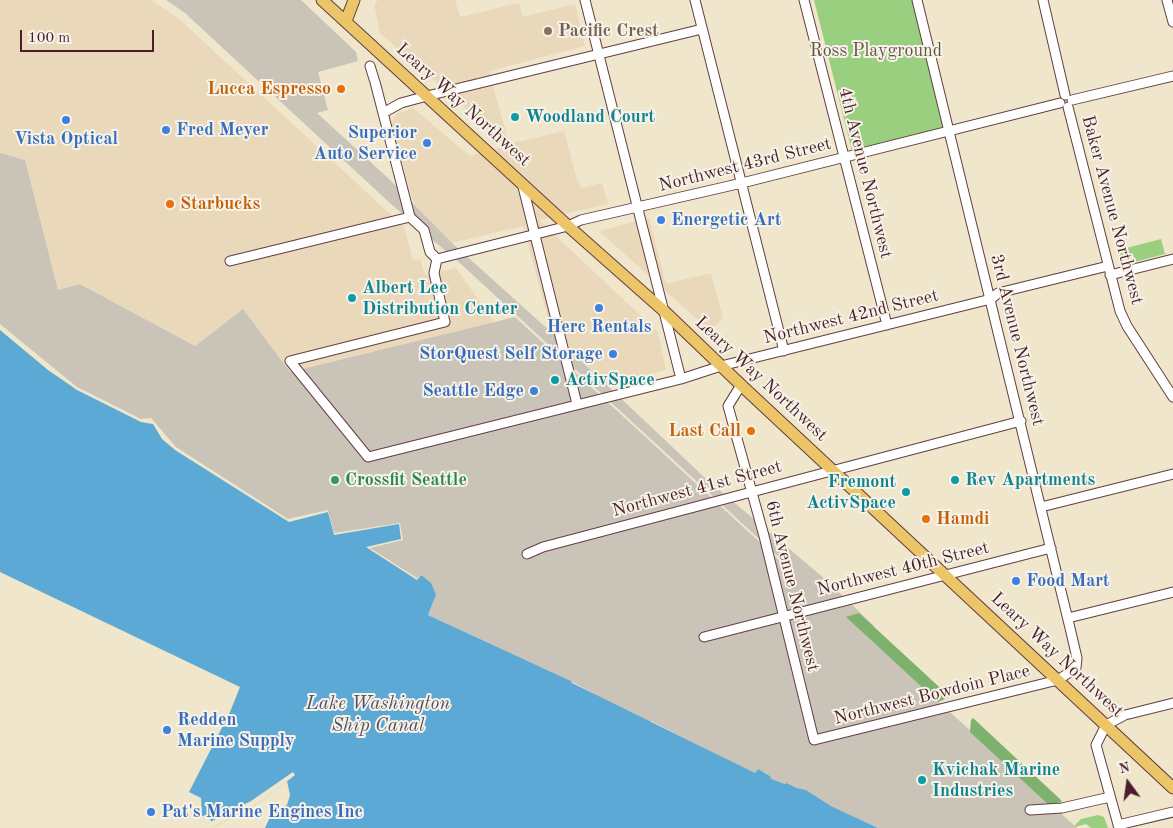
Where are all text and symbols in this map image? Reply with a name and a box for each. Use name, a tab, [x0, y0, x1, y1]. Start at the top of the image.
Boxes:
scale bar	[22, 20, 156, 52]
place label: Pacific Crest	[558, 20, 659, 42]
marker: Pacific Crest	[542, 25, 554, 37]
text: 100 m	[28, 31, 70, 46]
street label: Leary Way Northwest	[391, 39, 535, 171]
park label: Ross Playground	[810, 40, 942, 62]
place label: Lucca Espresso	[207, 78, 331, 100]
marker: Lucca Espresso	[335, 83, 347, 95]
street label: 4th Avenue Northwest	[833, 85, 897, 261]
place label: Woodland Court	[525, 106, 655, 128]
marker: Woodland Court	[509, 111, 521, 123]
street label: Baker Avenue Northwest	[1076, 113, 1148, 307]
marker: Vista Optical	[60, 114, 72, 126]
place label: Fred Meyer	[176, 119, 268, 141]
place label: Superior Auto Service	[314, 122, 417, 164]
marker: Fred Meyer	[160, 124, 172, 136]
place label: Vista Optical	[14, 128, 118, 150]
street label: Northwest 43rd Street	[656, 133, 834, 197]
marker: Superior Auto Service	[421, 137, 433, 149]
place label: Starbucks	[180, 193, 260, 215]
marker: Starbucks	[164, 198, 176, 210]
place label: Energetic Art	[671, 209, 781, 231]
marker: Energetic Art	[655, 214, 667, 226]
street label: 3rd Avenue Northwest	[985, 252, 1049, 428]
place label: Albert Lee Distribution Center	[362, 277, 518, 320]
street label: Northwest 42nd Street	[761, 285, 941, 349]
marker: Albert Lee Distribution Center	[346, 292, 358, 304]
marker: Herc Rentals	[593, 302, 605, 314]
street label: Leary Way Northwest	[690, 312, 832, 446]
place label: Herc Rentals	[546, 316, 652, 338]
place label: StorQuest Self Storage	[419, 343, 603, 365]
marker: StorQuest Self Storage	[607, 348, 619, 360]
place label: ActivSpace	[565, 369, 655, 391]
marker: ActivSpace	[549, 374, 561, 386]
place label: Seattle Edge	[422, 380, 524, 402]
marker: Seattle Edge	[528, 385, 540, 397]
place label: Last Call	[668, 420, 741, 442]
marker: Last Call	[745, 425, 757, 437]
street label: Northwest 41st Street	[610, 456, 784, 522]
place label: Crossfit Seattle	[345, 469, 467, 491]
place label: Rev Apartments	[965, 469, 1095, 491]
place label: Fremont ActivSpace	[806, 471, 896, 514]
marker: Crossfit Seattle	[329, 474, 341, 486]
marker: Rev Apartments	[949, 474, 961, 486]
marker: Fremont ActivSpace	[900, 486, 912, 498]
street label: 6th Avenue Northwest	[760, 498, 824, 674]
place label: Hamdi	[936, 508, 989, 530]
marker: Hamdi	[920, 513, 932, 525]
street label: Northwest 40th Street	[815, 537, 991, 601]
place label: Food Mart	[1026, 570, 1110, 592]
marker: Food Mart	[1010, 575, 1022, 587]
street label: Leary Way Northwest	[986, 588, 1128, 722]
street label: Northwest Bowdoin Place	[832, 660, 1032, 730]
water label: Lake Washington Ship Canal	[306, 693, 450, 737]
place label: Redden Marine Supply	[177, 709, 294, 752]
marker: Redden Marine Supply	[161, 724, 173, 736]
north arrow	[1103, 758, 1153, 808]
place label: Kvichak Marine Industries	[932, 759, 1060, 802]
text: N	[1117, 760, 1131, 777]
marker: Kvichak Marine Industries	[916, 774, 928, 786]
place label: Pat's Marine Engines Inc	[161, 801, 363, 823]
marker: Pat's Marine Engines Inc	[145, 806, 157, 818]

